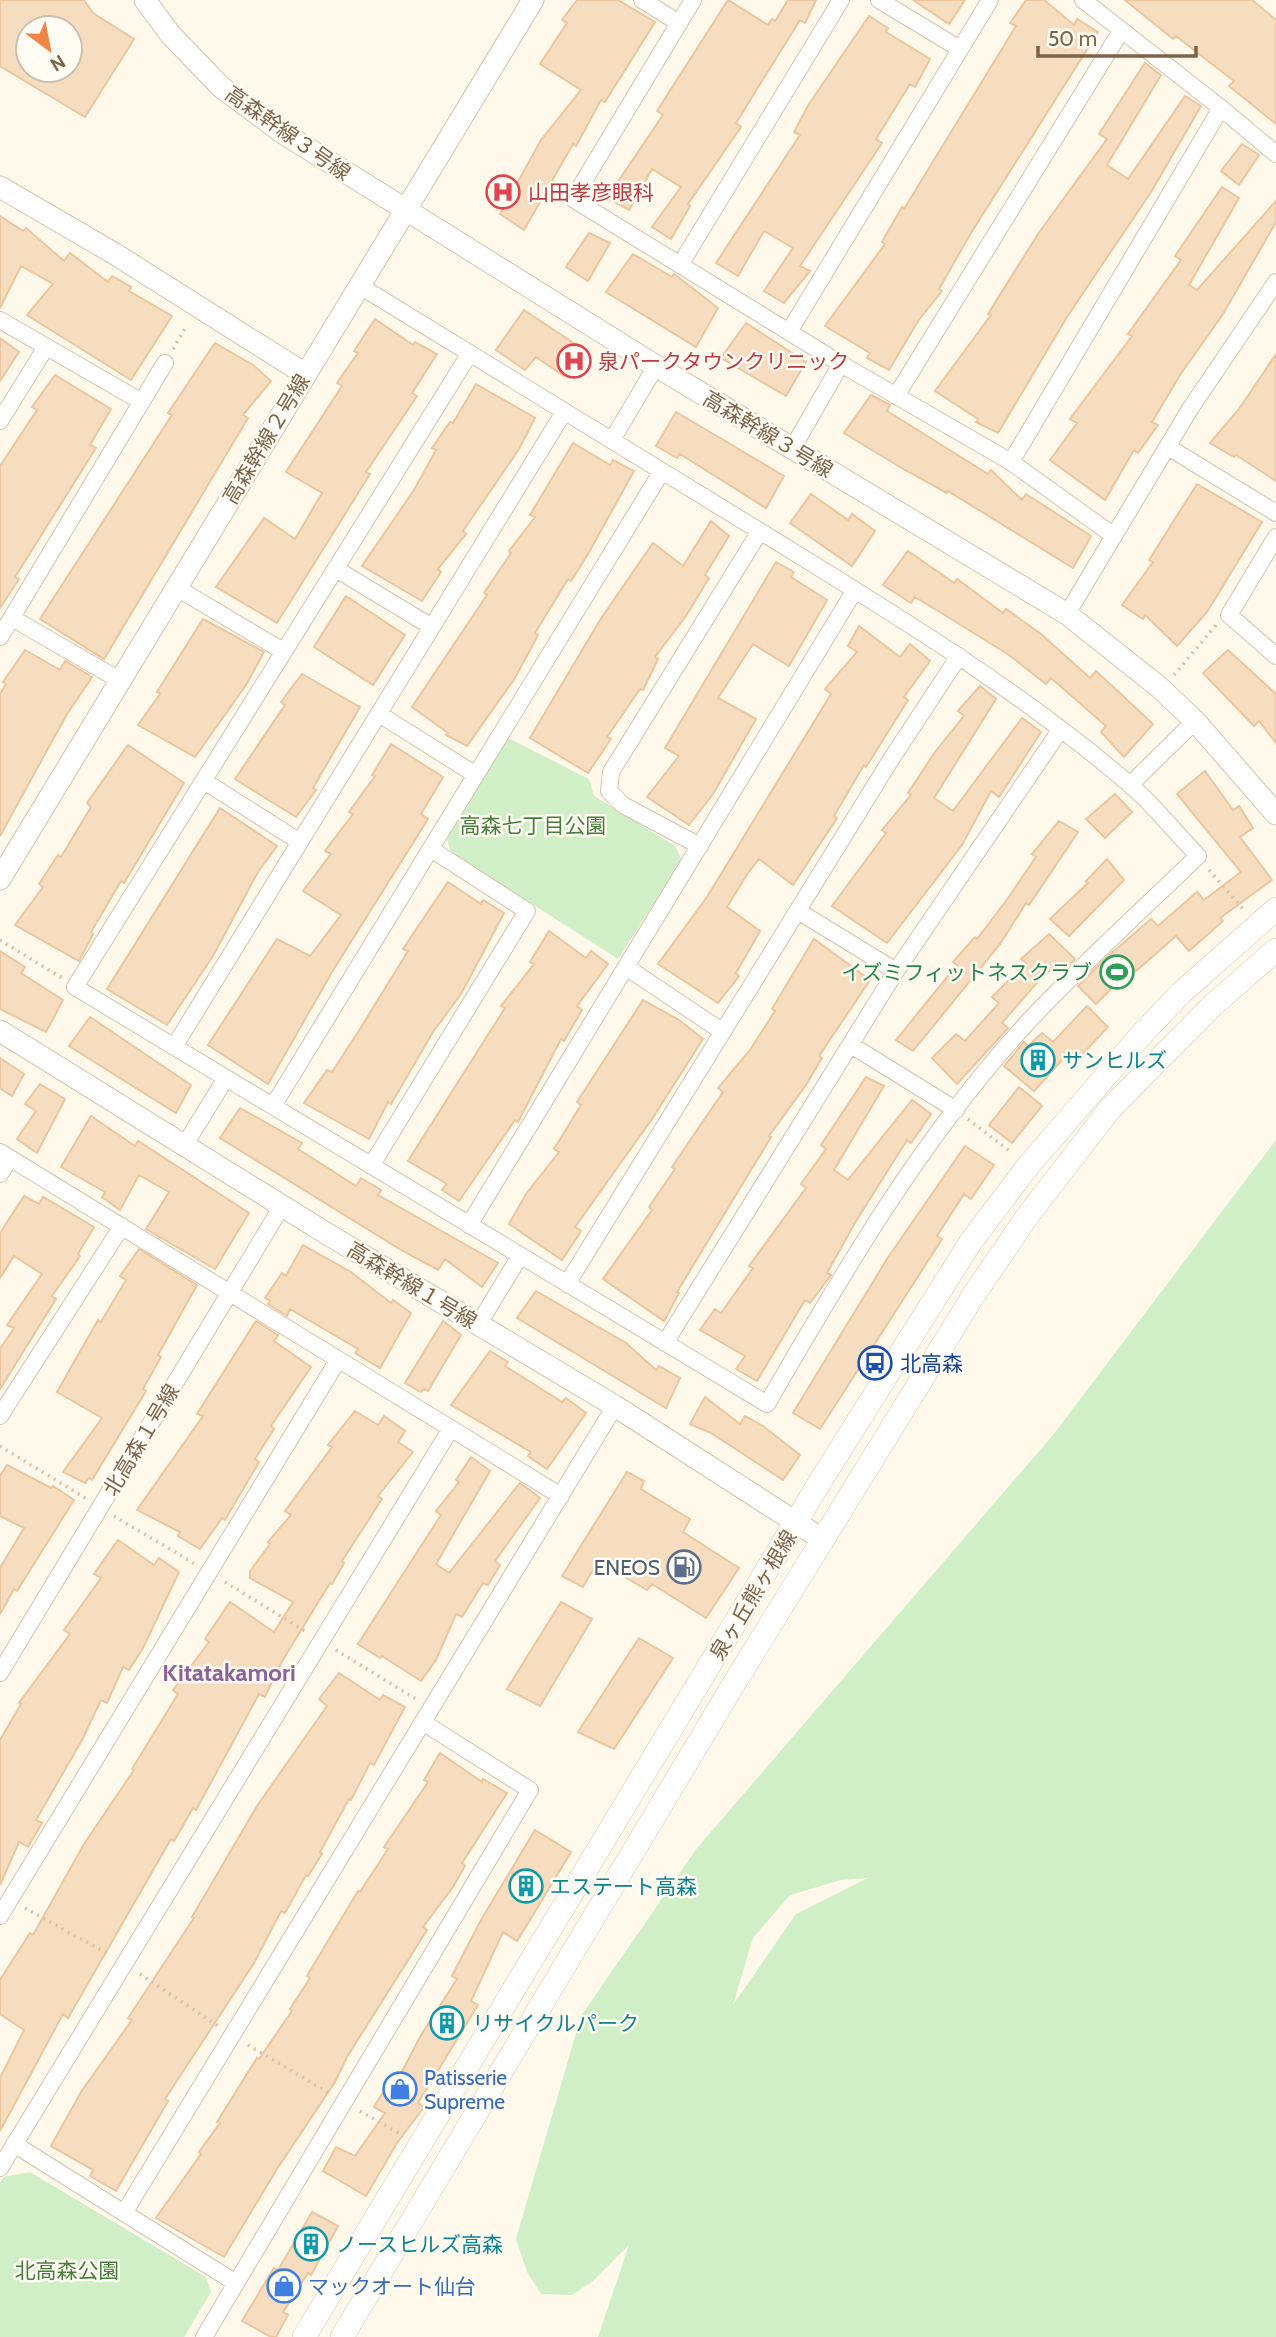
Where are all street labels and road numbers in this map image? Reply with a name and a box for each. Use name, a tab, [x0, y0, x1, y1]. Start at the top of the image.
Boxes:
street label: 高森幹線３号線	[221, 81, 355, 185]
street label: 高森幹線２号線	[217, 370, 315, 508]
street label: 高森幹線３号線	[699, 385, 837, 483]
street label: 高森幹線１号線	[343, 1236, 481, 1334]
street label: 北高森１号線	[98, 1380, 184, 1500]
street label: 泉ヶ丘熊ヶ根線	[704, 1526, 802, 1664]

